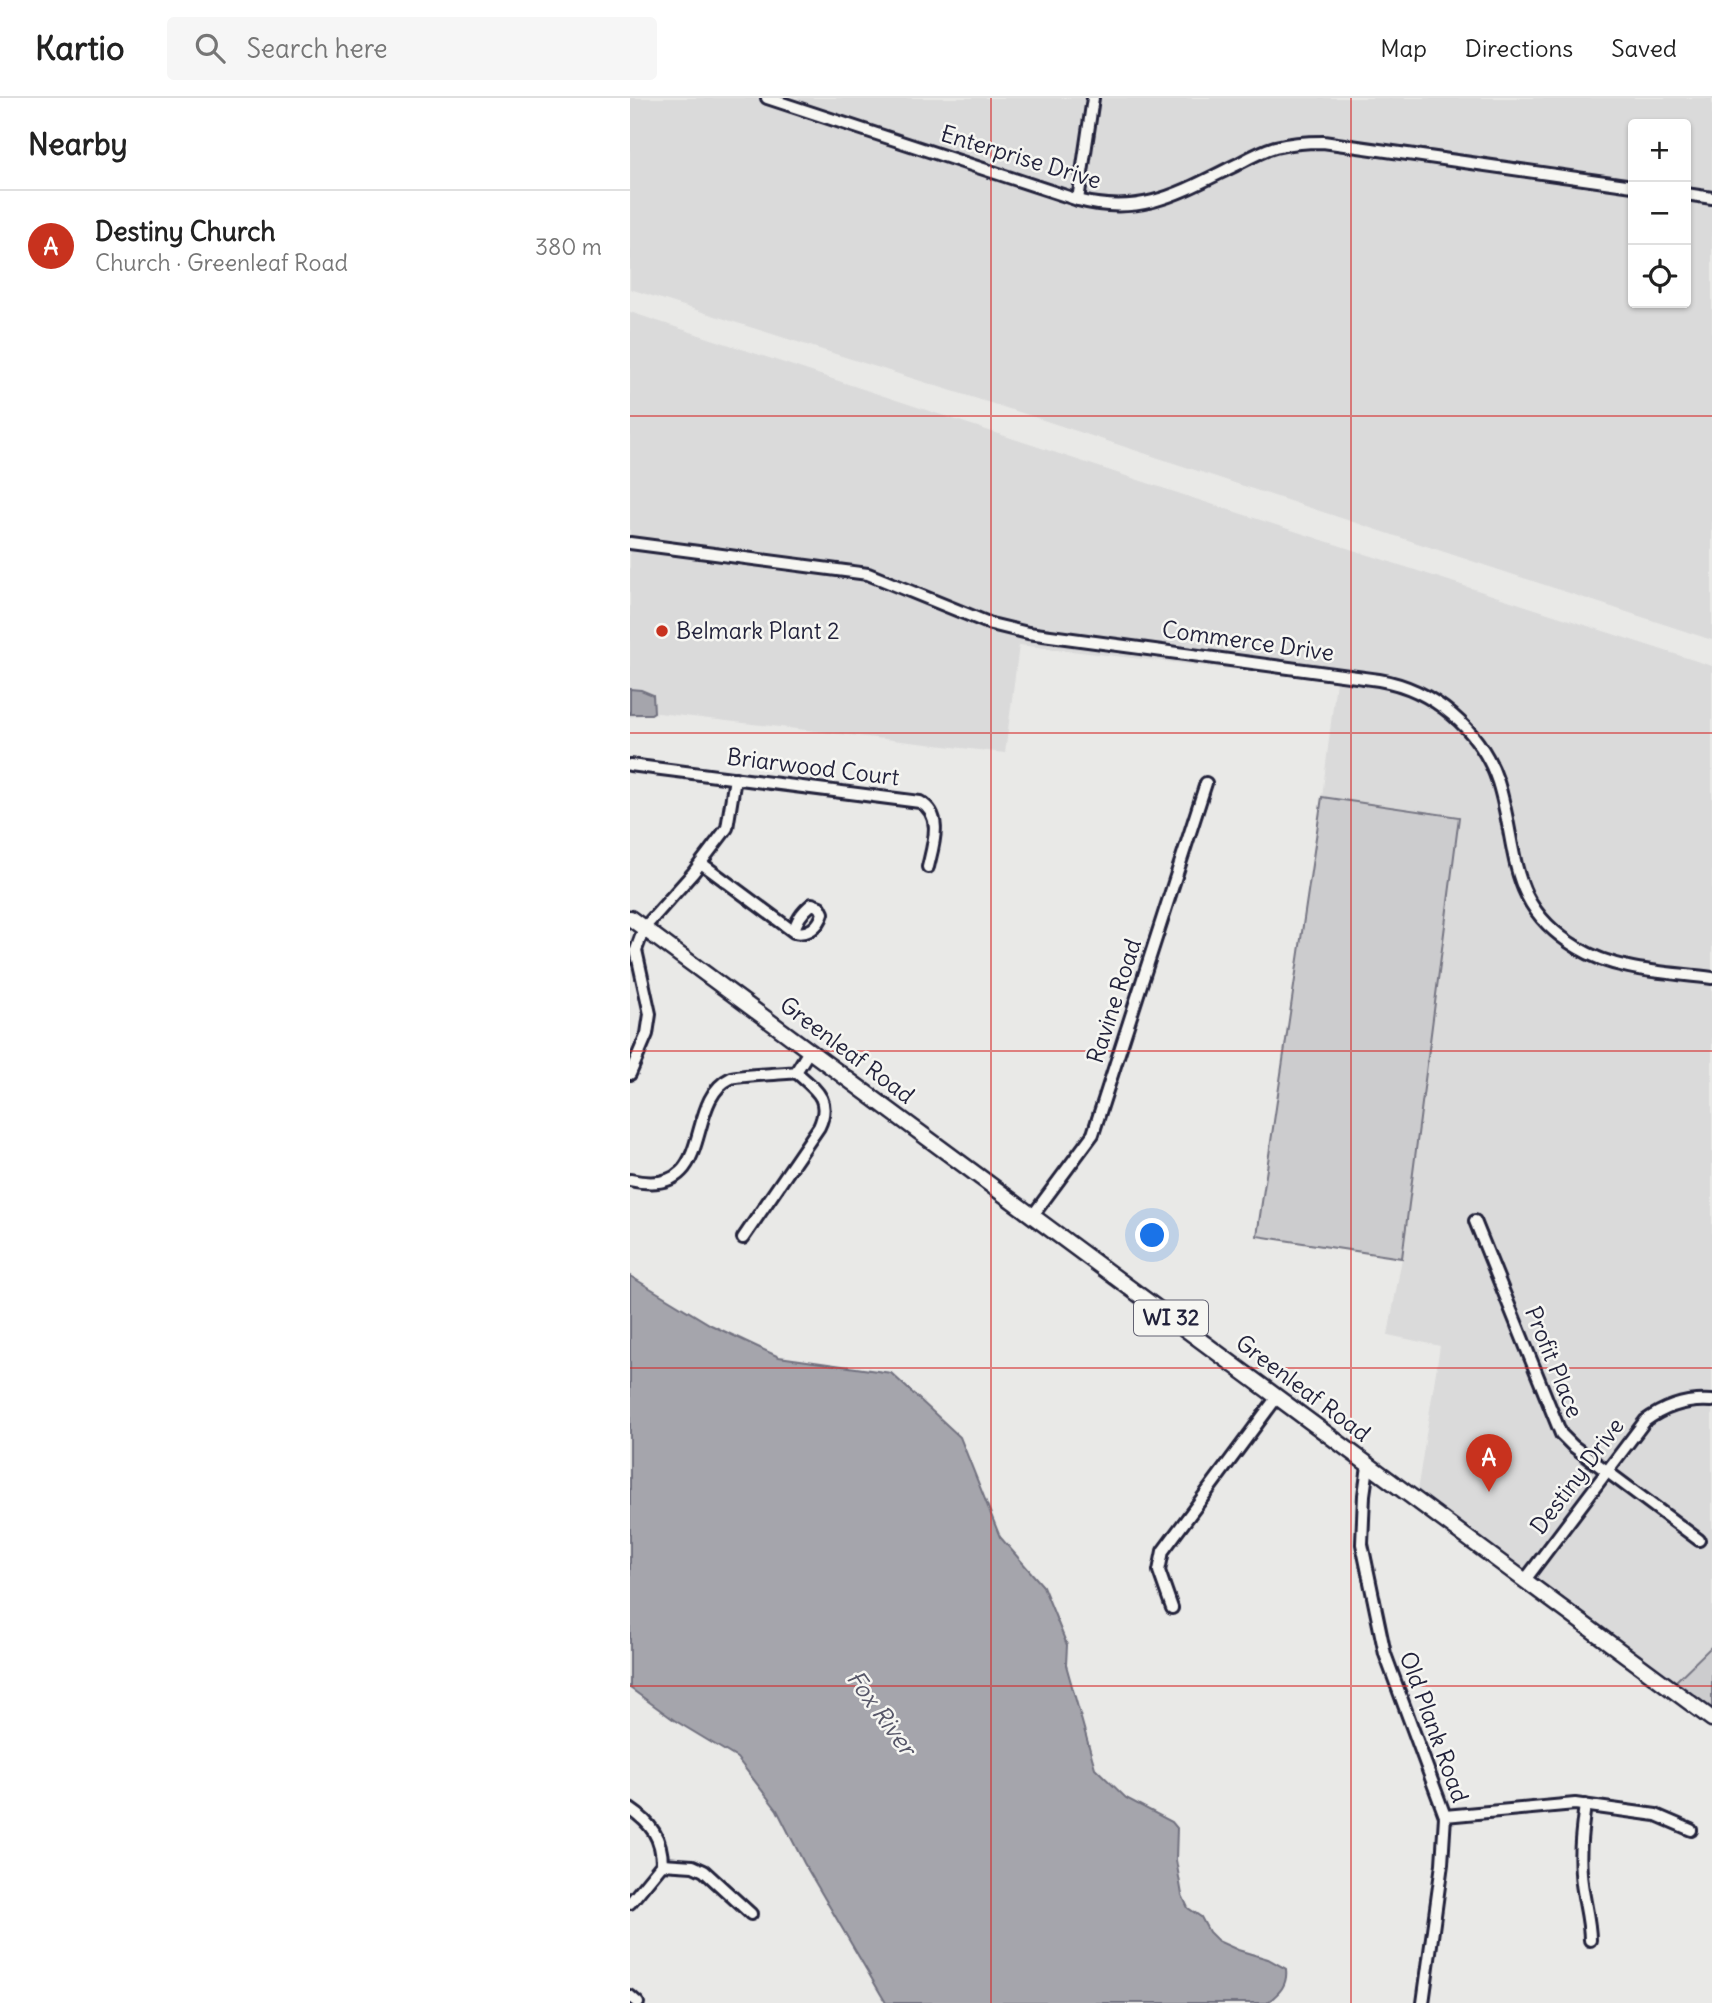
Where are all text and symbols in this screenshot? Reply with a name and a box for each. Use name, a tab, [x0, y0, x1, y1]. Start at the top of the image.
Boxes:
search box	[167, 17, 657, 80]
text: Kartio	[35, 27, 125, 69]
icon: search	[191, 29, 229, 67]
text: Search here	[247, 32, 388, 65]
text: Map	[1380, 33, 1427, 63]
text: Directions	[1465, 33, 1573, 63]
text: Saved	[1611, 33, 1677, 63]
street label: Enterprise Drive	[937, 118, 1105, 195]
map controls	[1628, 119, 1691, 308]
button: +	[1628, 119, 1691, 182]
text: Nearby	[28, 125, 128, 163]
button: −	[1628, 182, 1691, 245]
text: Destiny Church	[95, 215, 276, 248]
text: A	[44, 232, 58, 261]
text: 380 m	[535, 232, 602, 261]
button: locate	[1628, 245, 1691, 308]
text: Church · Greenleaf Road	[95, 248, 348, 277]
street label: Commerce Drive	[1160, 614, 1336, 667]
place label: Belmark Plant 2	[676, 616, 840, 645]
marker: Belmark Plant 2	[654, 623, 670, 639]
street label: Briarwood Court	[725, 742, 901, 791]
street label: Ravine Road	[1080, 935, 1147, 1067]
street label: Greenleaf Road	[774, 990, 920, 1110]
your location	[1135, 1218, 1169, 1252]
road number: WI 32	[1134, 1300, 1208, 1336]
street label: Profit Place	[1519, 1302, 1590, 1422]
street label: Greenleaf Road	[1230, 1328, 1376, 1448]
street label: Destiny Drive	[1523, 1412, 1630, 1540]
pin: A	[1466, 1434, 1512, 1492]
street label: Old Plank Road	[1394, 1647, 1475, 1806]
water label: Fox River	[841, 1664, 925, 1764]

